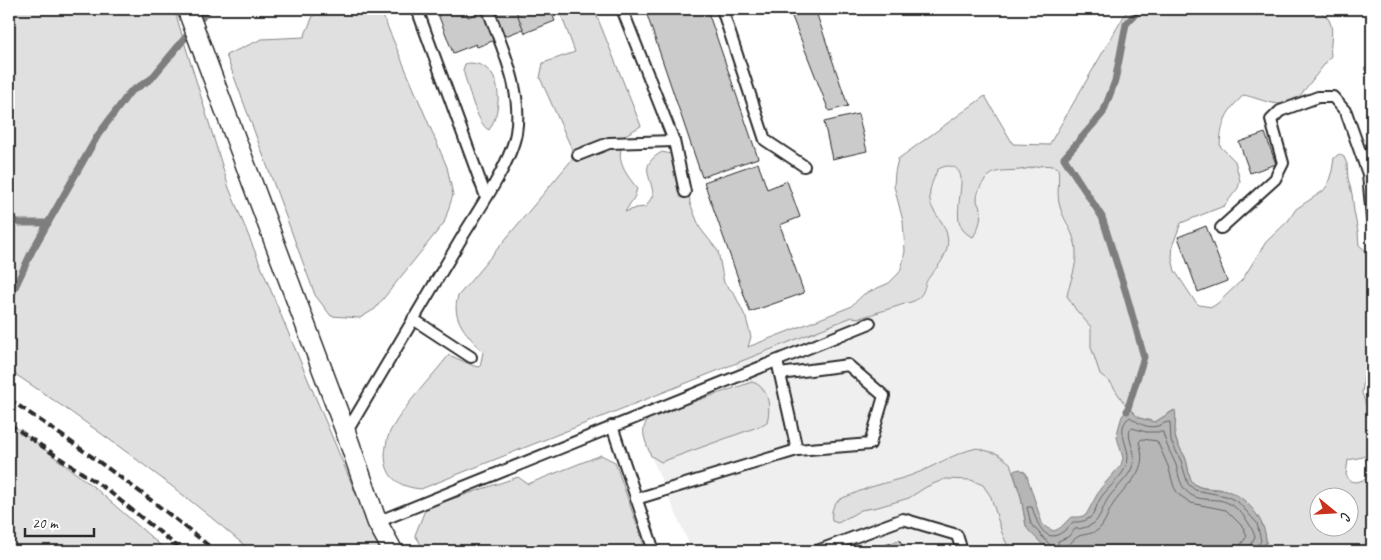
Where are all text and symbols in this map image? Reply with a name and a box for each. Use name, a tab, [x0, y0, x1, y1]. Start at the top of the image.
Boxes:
north arrow	[1308, 488, 1358, 538]
scale bar	[25, 505, 94, 537]
text: С	[1336, 510, 1355, 524]
text: 20 m	[32, 514, 59, 533]

